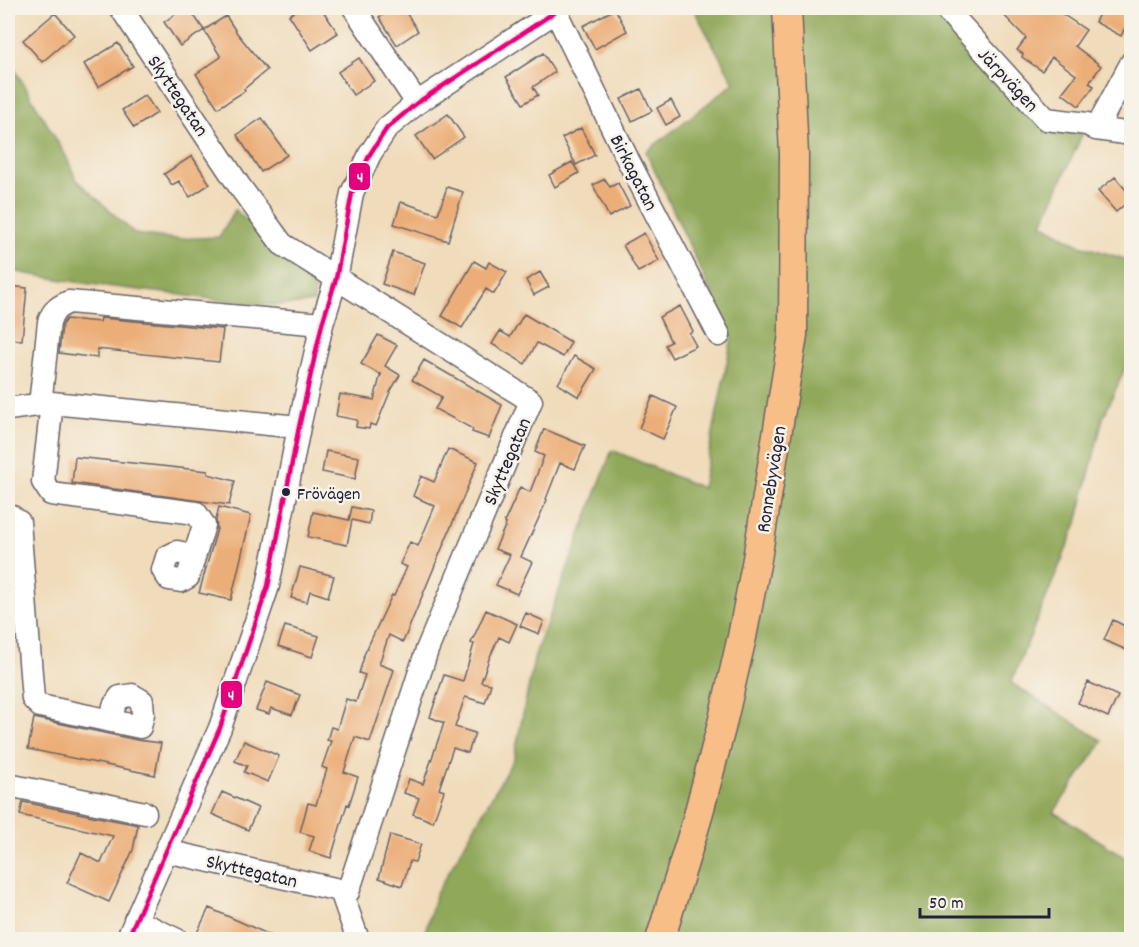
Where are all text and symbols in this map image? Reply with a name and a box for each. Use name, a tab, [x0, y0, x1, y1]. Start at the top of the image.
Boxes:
street label: Järpvägen	[970, 43, 1044, 119]
street label: Skyttegatan	[139, 50, 214, 143]
street label: Birkagatan	[601, 130, 663, 216]
line badge: 4	[348, 162, 371, 191]
text: 4	[357, 167, 363, 190]
street label: Skyttegatan	[478, 414, 540, 510]
street label: Ronnebyvägen	[751, 424, 795, 535]
place label: Frövägen	[297, 483, 360, 508]
marker: Frövägen	[280, 486, 292, 498]
line badge: 4	[220, 680, 243, 709]
text: 4	[228, 685, 234, 708]
street label: Skyttegatan	[203, 849, 300, 897]
scale bar	[920, 881, 1049, 919]
text: 50 m	[929, 892, 964, 917]

